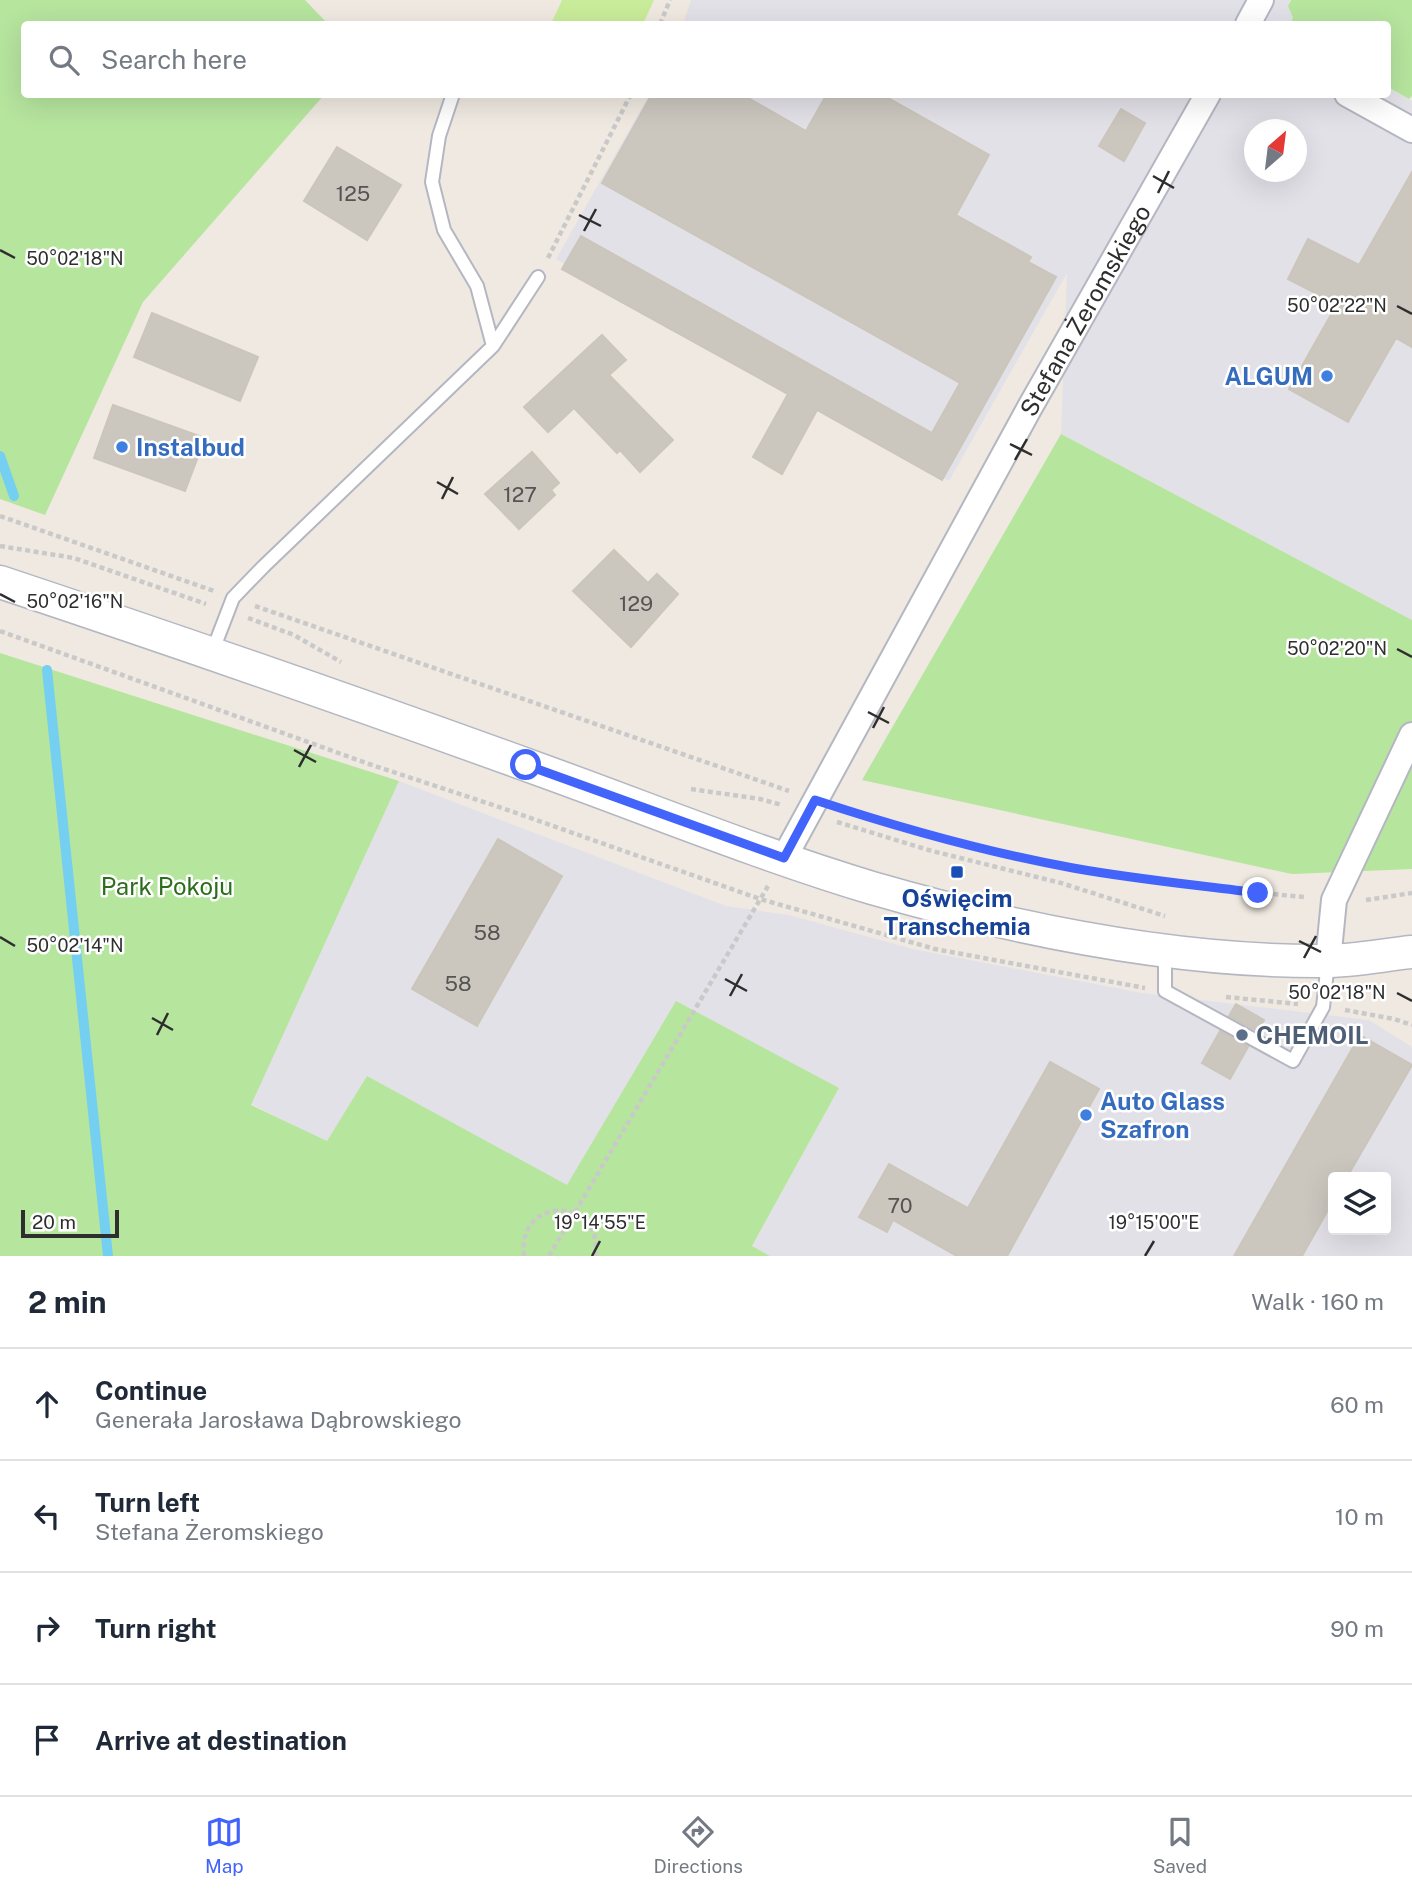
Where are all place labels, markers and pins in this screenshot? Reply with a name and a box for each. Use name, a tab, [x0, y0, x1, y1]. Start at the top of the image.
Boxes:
place label: ALGUM	[1225, 362, 1313, 390]
marker: ALGUM	[1319, 368, 1335, 384]
place label: Instalbud	[136, 433, 245, 461]
marker: Instalbud	[114, 439, 130, 455]
marker: Oświęcim Transchemia	[949, 864, 965, 880]
place label: Oświęcim Transchemia	[884, 884, 1031, 940]
place label: CHEMOIL	[1256, 1021, 1369, 1049]
marker: CHEMOIL	[1234, 1027, 1250, 1043]
place label: Auto Glass Szafron	[1100, 1087, 1225, 1143]
marker: Auto Glass Szafron	[1078, 1107, 1094, 1123]

